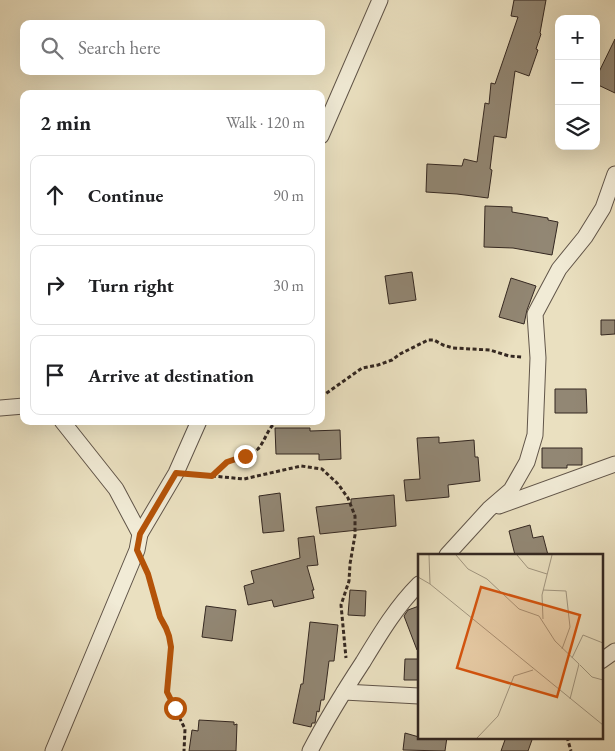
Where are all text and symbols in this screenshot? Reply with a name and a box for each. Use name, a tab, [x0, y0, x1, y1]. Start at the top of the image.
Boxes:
map controls	[555, 15, 600, 150]
button: +	[555, 15, 600, 60]
search box	[20, 20, 325, 75]
icon: search	[38, 34, 66, 62]
text: Search here	[78, 35, 160, 60]
button: −	[555, 60, 600, 105]
button: layers	[555, 105, 600, 150]
text: 2 min	[40, 109, 91, 136]
text: Walk · 120 m	[226, 112, 305, 133]
icon: ahead	[41, 181, 69, 209]
text: Continue	[88, 183, 163, 208]
text: 90 m	[273, 185, 304, 206]
icon: right	[41, 271, 69, 299]
text: Turn right	[88, 273, 174, 298]
text: 30 m	[273, 275, 304, 296]
icon: arrive	[41, 361, 69, 389]
text: Arrive at destination	[88, 363, 254, 388]
route end	[234, 445, 257, 468]
inset map	[418, 554, 602, 738]
route start	[164, 697, 187, 720]

